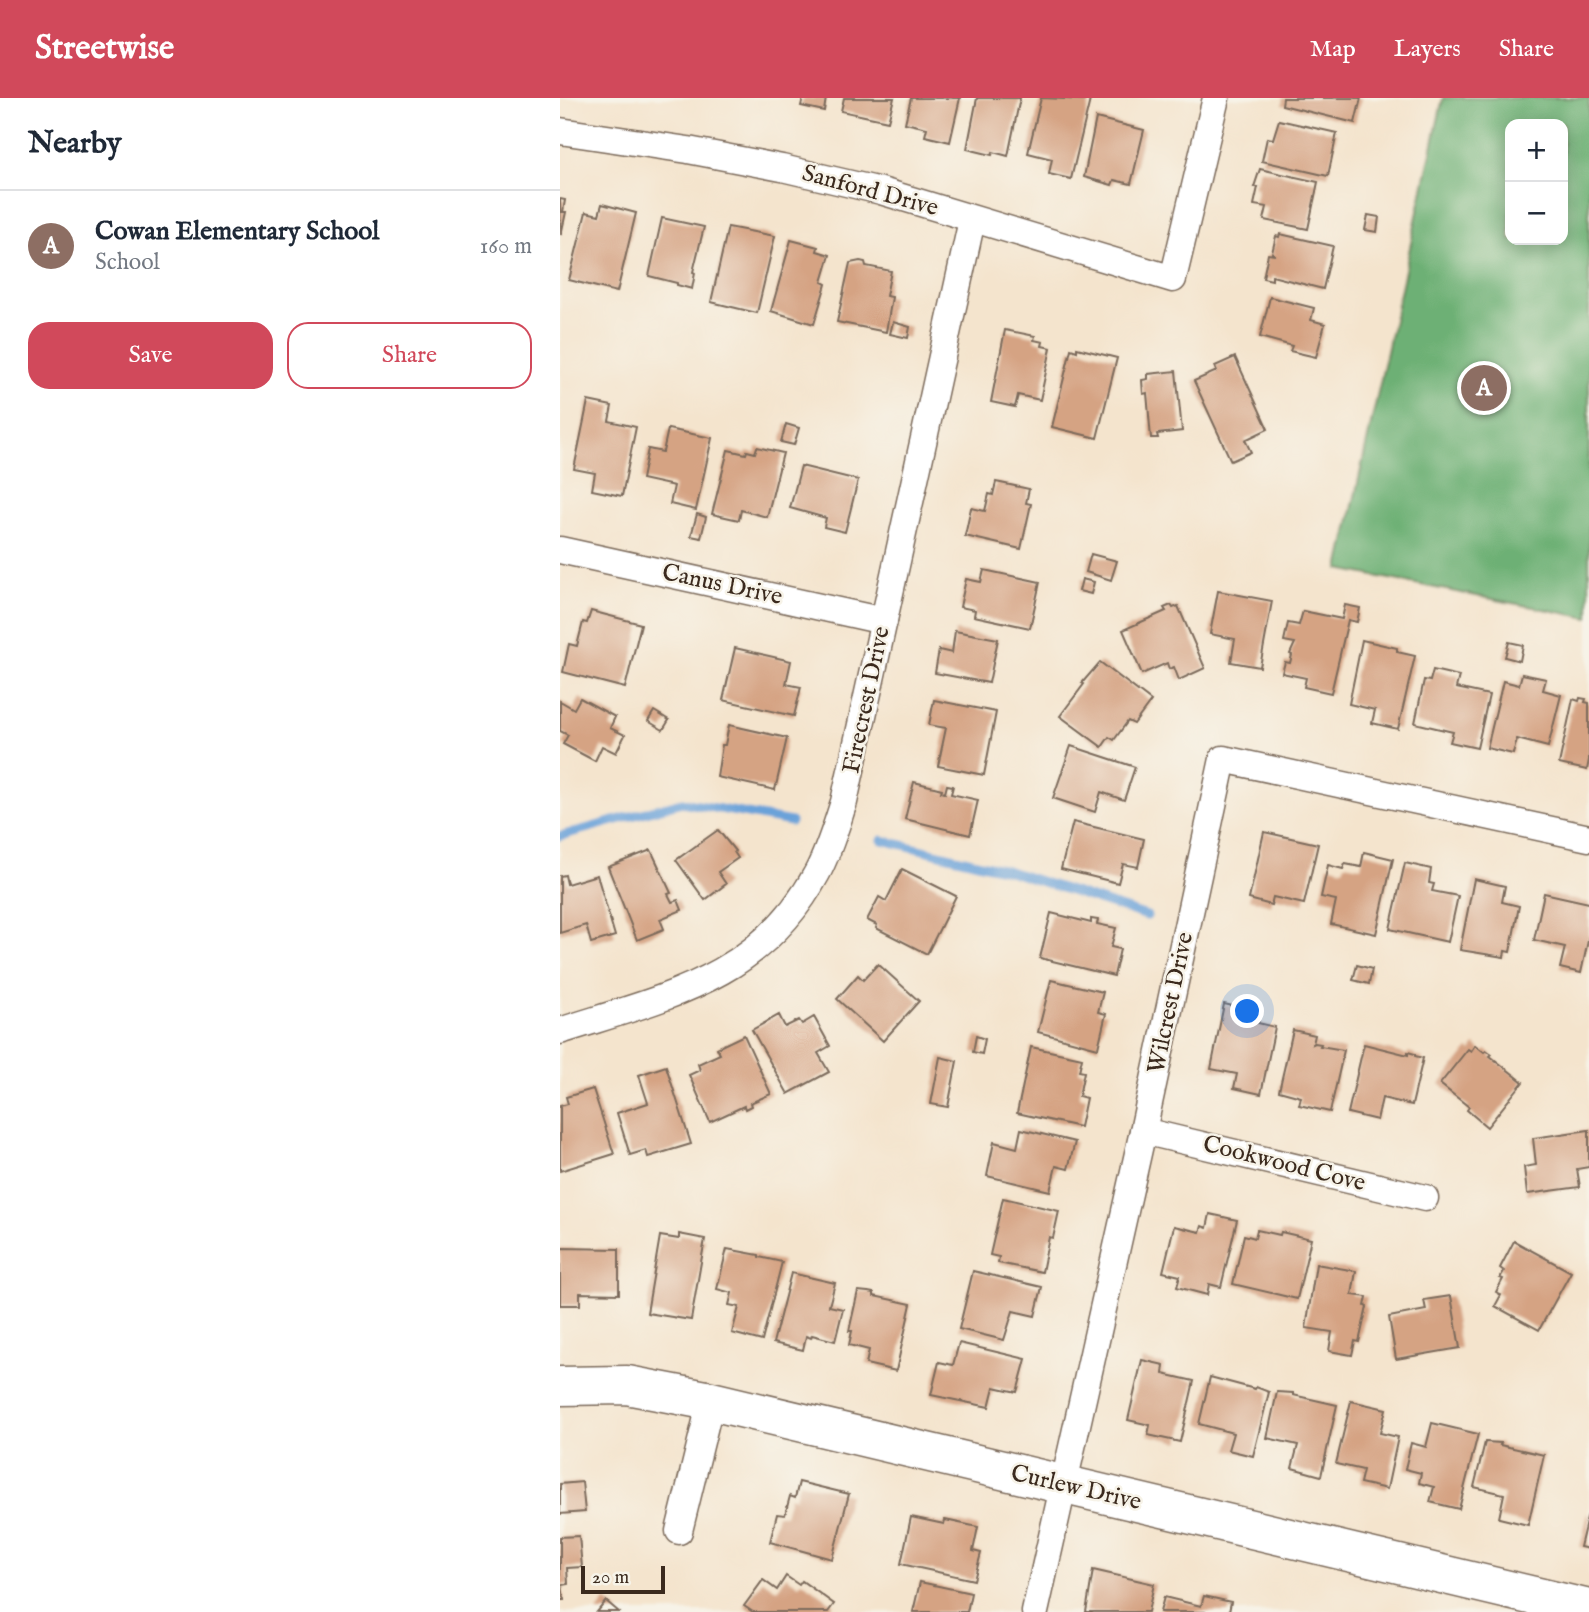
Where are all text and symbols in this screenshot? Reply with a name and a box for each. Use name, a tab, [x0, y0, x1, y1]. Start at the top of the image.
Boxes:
text: Streetwise	[35, 28, 174, 70]
text: Map	[1310, 34, 1356, 65]
text: Layers	[1394, 34, 1461, 65]
text: Share	[1499, 34, 1554, 65]
map controls	[1505, 119, 1568, 245]
button: +	[1505, 119, 1568, 182]
text: Nearby	[28, 125, 121, 163]
street label: Sanford Drive	[799, 158, 941, 224]
button: −	[1505, 182, 1568, 245]
text: Cowan Elementary School	[95, 215, 379, 248]
text: A	[43, 232, 59, 261]
text: 160 m	[480, 232, 532, 261]
text: School	[95, 248, 160, 277]
button: Save	[28, 322, 273, 389]
button: Share	[287, 322, 532, 389]
pin: A	[1461, 362, 1507, 414]
street label: Canus Drive	[659, 557, 785, 613]
street label: Firecrest Drive	[836, 624, 898, 776]
street label: Wilcrest Drive	[1141, 929, 1201, 1077]
your location	[1230, 994, 1264, 1028]
street label: Cookwood Cove	[1199, 1129, 1369, 1199]
street label: Curlew Drive	[1008, 1458, 1144, 1518]
scale bar	[581, 1563, 665, 1595]
text: 20 m	[592, 1566, 629, 1590]

